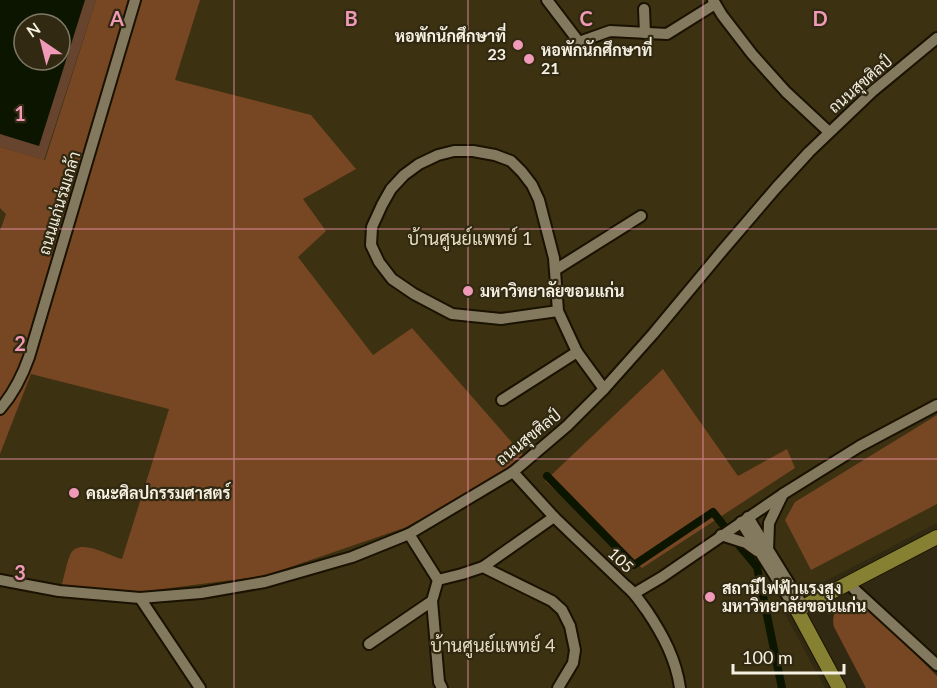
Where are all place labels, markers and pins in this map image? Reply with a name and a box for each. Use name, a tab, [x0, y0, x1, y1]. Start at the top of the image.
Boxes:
place label: หอพักนักศึกษาที่ 23	[395, 22, 506, 63]
place label: หอพักนักศึกษาที่ 21	[541, 36, 652, 77]
marker: หอพักนักศึกษาที่ 23	[511, 38, 525, 52]
marker: หอพักนักศึกษาที่ 21	[522, 52, 536, 66]
place label: มหาวิทยาลัยขอนแก่น	[480, 281, 624, 300]
marker: มหาวิทยาลัยขอนแก่น	[461, 284, 475, 298]
place label: คณะศิลปกรรมศาสตร์	[86, 482, 232, 502]
marker: คณะศิลปกรรมศาสตร์	[67, 486, 81, 500]
place label: สถานีไฟฟ้าแรงสูง มหาวิทยาลัยขอนแก่น	[722, 577, 866, 615]
marker: สถานีไฟฟ้าแรงสูง มหาวิทยาลัยขอนแก่น	[703, 590, 717, 604]

